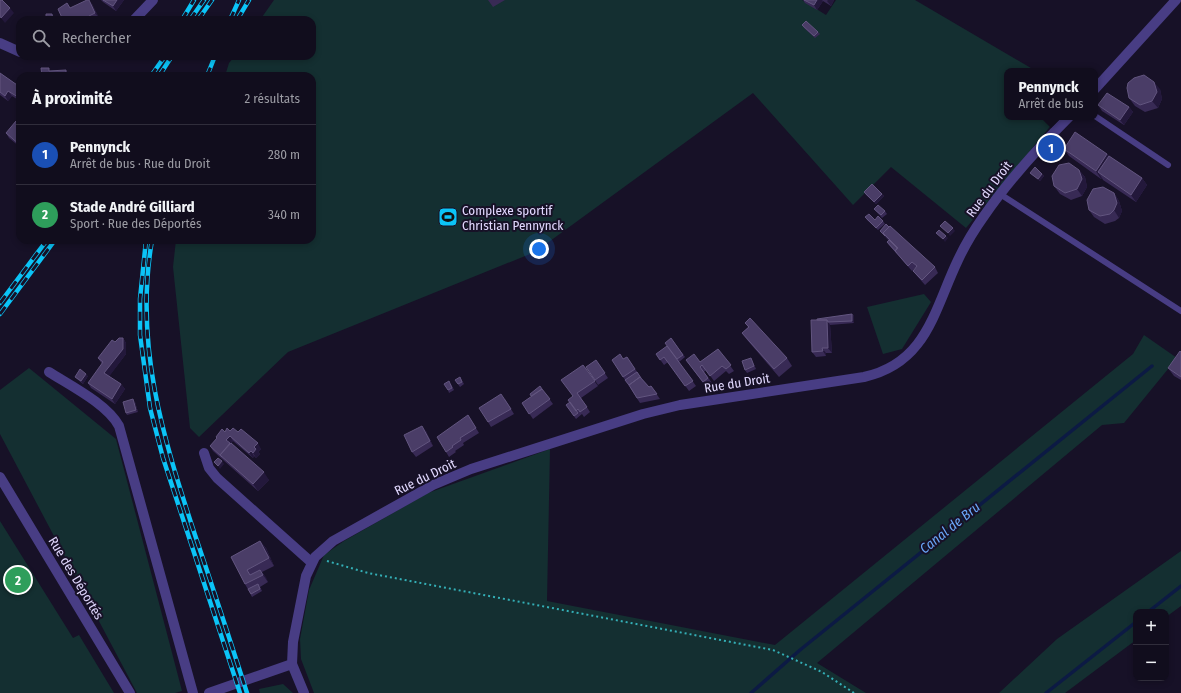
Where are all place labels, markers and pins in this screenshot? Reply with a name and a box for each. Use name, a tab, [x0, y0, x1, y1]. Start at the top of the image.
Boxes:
pin: 1	[1038, 133, 1064, 163]
place label: Complexe sportif Christian Pennynck	[462, 203, 564, 233]
sports icon: Complexe sportif Christian Pennynck	[437, 206, 459, 228]
pin: 2	[5, 565, 31, 595]

